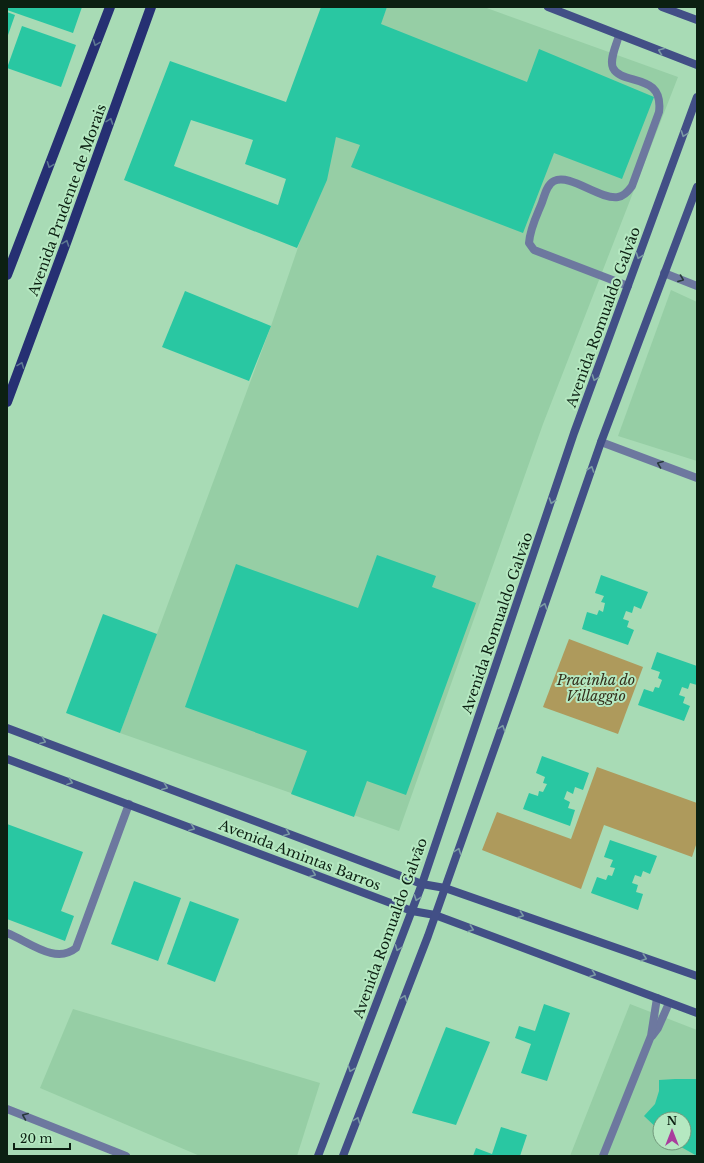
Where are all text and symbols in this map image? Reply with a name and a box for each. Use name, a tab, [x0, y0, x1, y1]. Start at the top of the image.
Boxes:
one-way arrow	[93, 40, 101, 47]
one-way arrow	[657, 48, 664, 56]
street label: Avenida Prudente de Morais	[23, 102, 110, 299]
one-way arrow	[106, 118, 114, 125]
one-way arrow	[680, 130, 688, 137]
one-way arrow	[46, 161, 54, 168]
street label: Avenida Romualdo Galvão	[562, 224, 644, 411]
one-way arrow	[62, 240, 70, 247]
one-way arrow	[636, 252, 644, 259]
one-way arrow	[677, 275, 684, 283]
one-way arrow	[16, 362, 24, 369]
one-way arrow	[591, 374, 599, 381]
one-way arrow	[657, 461, 664, 469]
one-way arrow	[586, 466, 595, 473]
one-way arrow	[548, 497, 556, 504]
street label: Avenida Romualdo Galvão	[457, 530, 537, 717]
one-way arrow	[539, 602, 548, 609]
park label: Pracinha do Villaggio	[556, 671, 635, 705]
one-way arrow	[497, 725, 505, 732]
one-way arrow	[40, 737, 47, 745]
one-way arrow	[66, 778, 73, 786]
one-way arrow	[162, 783, 169, 791]
street label: Avenida Amintas Barros	[216, 815, 384, 894]
one-way arrow	[188, 824, 195, 832]
one-way arrow	[283, 829, 290, 837]
street label: Avenida Romualdo Galvão	[349, 835, 431, 1022]
one-way arrow	[453, 847, 462, 854]
one-way arrow	[310, 870, 317, 878]
one-way arrow	[413, 894, 421, 901]
one-way arrow	[518, 910, 525, 918]
one-way arrow	[468, 924, 475, 933]
one-way arrow	[394, 944, 402, 951]
one-way arrow	[640, 953, 647, 961]
one-way arrow	[590, 969, 597, 978]
one-way arrow	[399, 995, 407, 1002]
one-way arrow	[348, 1066, 356, 1073]
north arrow	[652, 1111, 692, 1151]
one-way arrow	[22, 1112, 29, 1120]
text: N	[667, 1114, 678, 1128]
one-way arrow	[353, 1116, 361, 1123]
scale bar	[14, 1125, 70, 1151]
text: 20 m	[20, 1131, 52, 1146]

